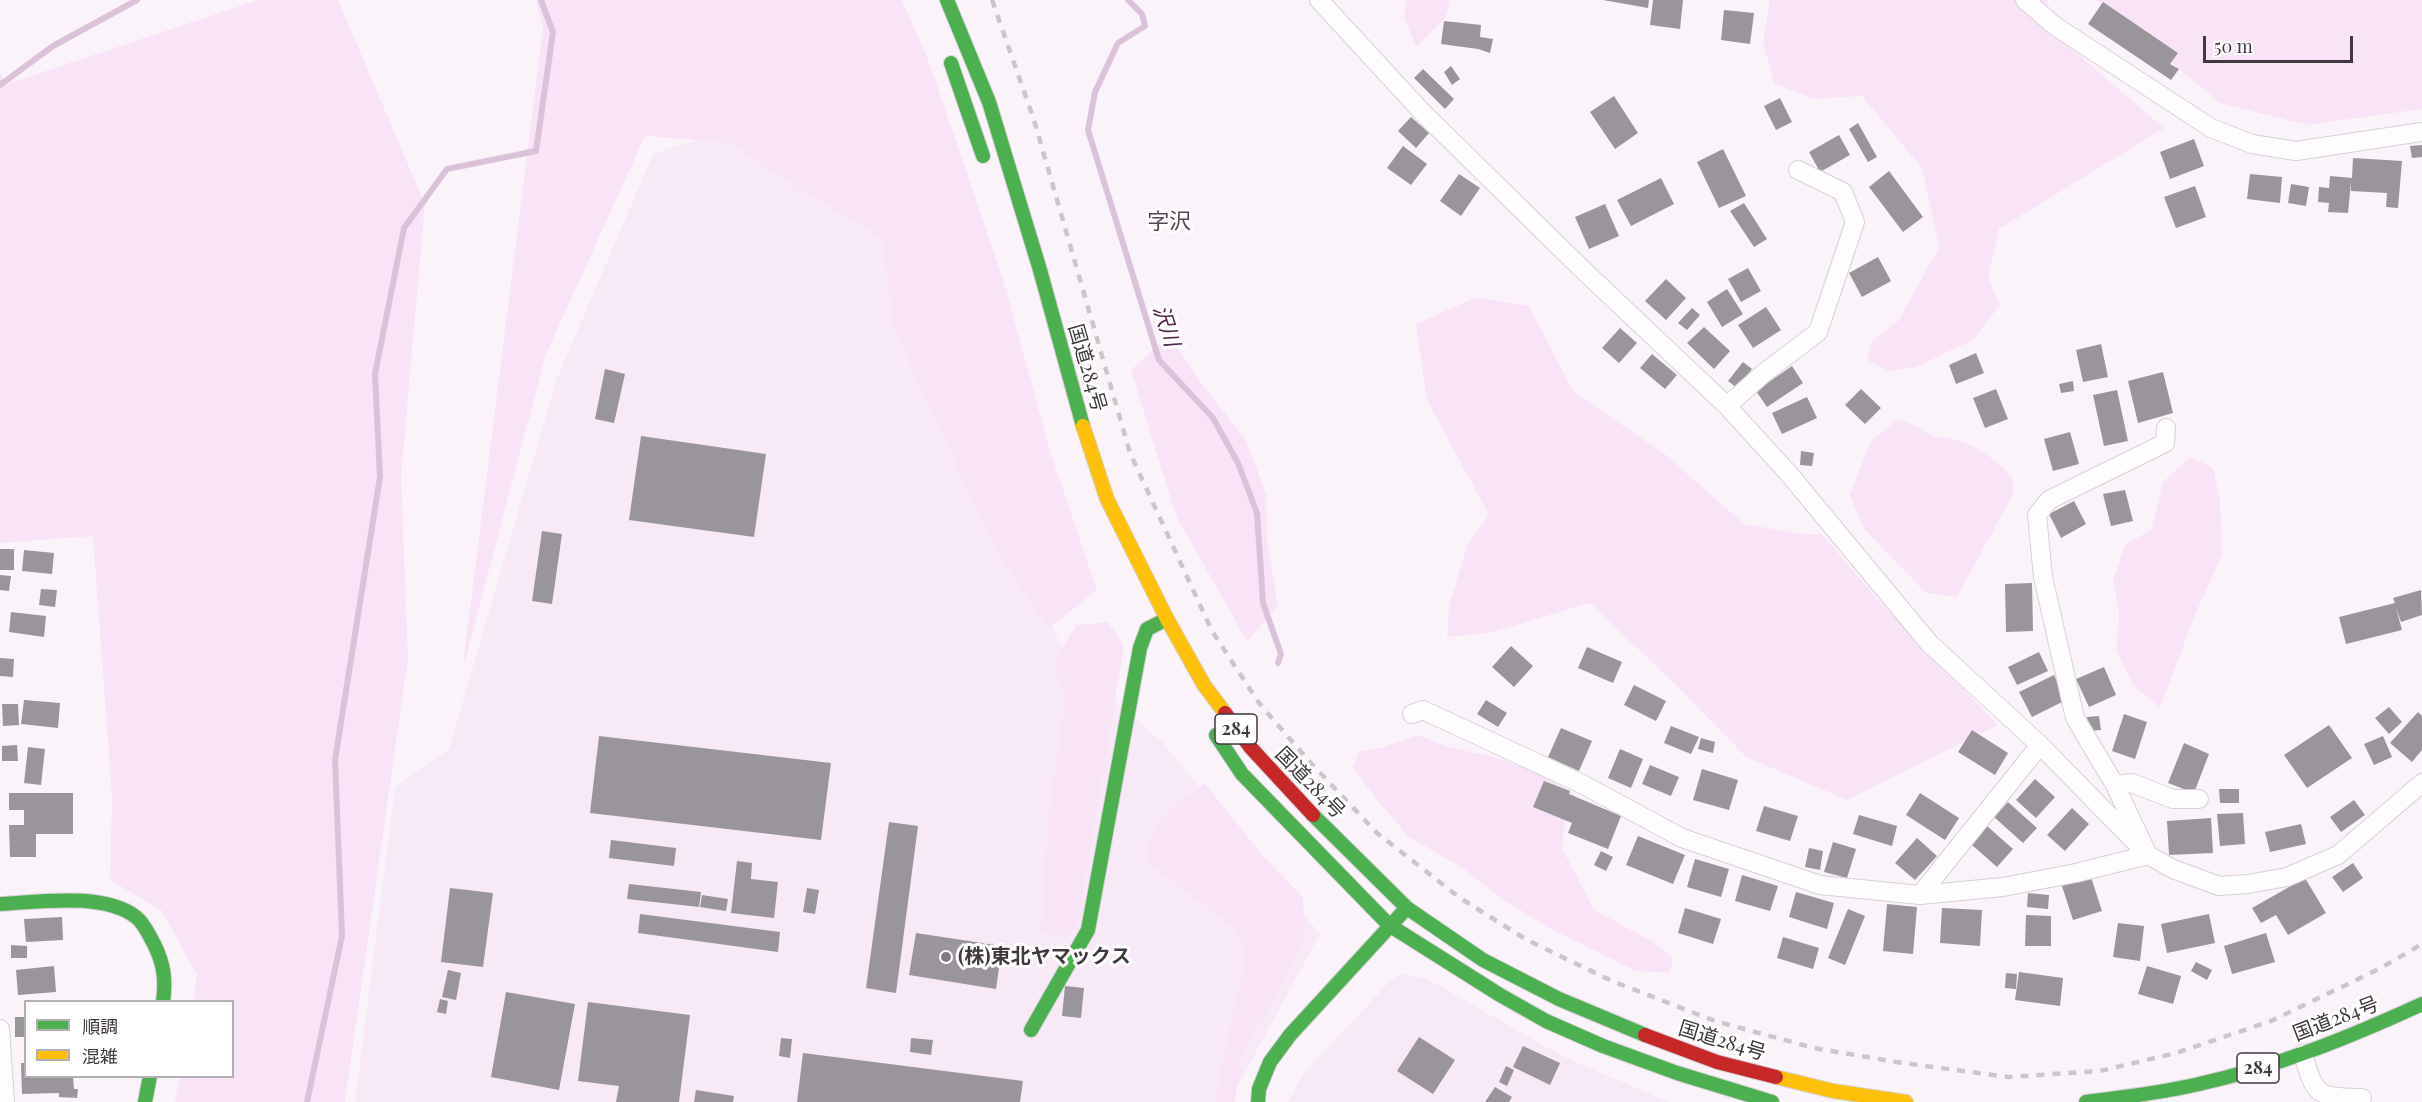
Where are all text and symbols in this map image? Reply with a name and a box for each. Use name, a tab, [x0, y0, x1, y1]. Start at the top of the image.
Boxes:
scale bar	[2206, 24, 2356, 62]
text: 50 m	[2214, 34, 2253, 58]
district label: 字沢	[1147, 209, 1191, 235]
water label: 沢川	[1148, 302, 1184, 350]
street label: 国道284号	[1063, 322, 1111, 414]
road number: 284	[1215, 714, 1257, 744]
street label: 国道284号	[1270, 742, 1350, 824]
place label: (株)東北ヤマックス	[958, 945, 1131, 969]
marker: (株)東北ヤマックス	[939, 950, 953, 964]
street label: 国道284号	[2290, 992, 2382, 1046]
legend	[24, 1000, 234, 1078]
text: 順調	[82, 1014, 118, 1038]
street label: 国道284号	[1676, 1016, 1768, 1066]
text: 混雑	[82, 1044, 118, 1068]
road number: 284	[2237, 1053, 2279, 1083]

